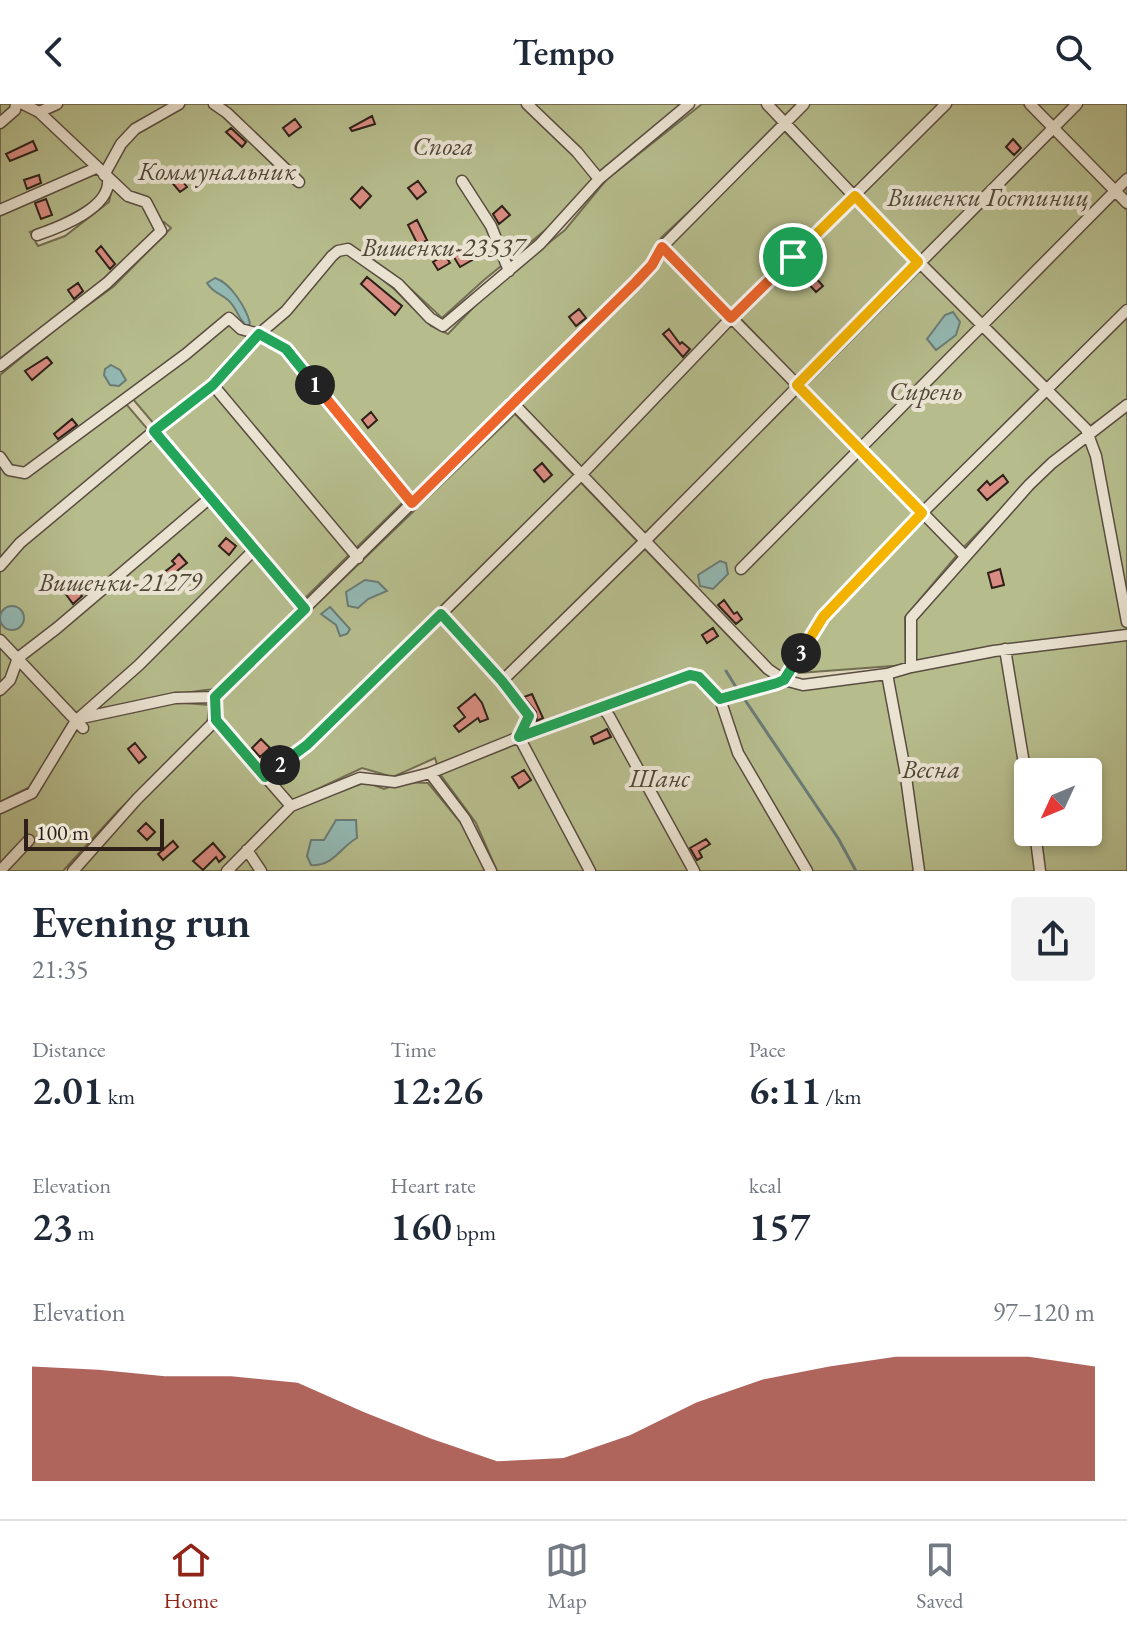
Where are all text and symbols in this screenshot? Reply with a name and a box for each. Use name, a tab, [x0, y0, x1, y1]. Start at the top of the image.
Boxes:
text: Tempo	[513, 29, 614, 76]
icon: back	[32, 30, 76, 74]
icon: search	[1051, 30, 1095, 74]
park label: Спога	[412, 129, 474, 163]
park label: Коммунальник	[137, 154, 297, 188]
park label: Вишенки Гостиниц	[886, 180, 1089, 214]
pin	[759, 223, 827, 291]
park label: Вишенки-23537	[360, 230, 528, 264]
icon: arrive	[771, 235, 815, 279]
pin: 1	[295, 365, 335, 405]
text: 1	[309, 370, 321, 399]
park label: Сирень	[889, 374, 963, 408]
park label: Вишенки-21279	[37, 565, 203, 599]
pin: 3	[781, 633, 821, 673]
text: 3	[795, 638, 807, 667]
pin: 2	[260, 745, 300, 785]
text: 2	[274, 750, 286, 779]
park label: Весна	[901, 752, 960, 786]
north arrow	[1014, 758, 1102, 846]
map controls	[1014, 758, 1102, 846]
park label: Шанс	[628, 761, 690, 795]
scale bar	[24, 815, 164, 851]
text: 100 m	[36, 818, 89, 847]
text: Evening run	[32, 893, 251, 950]
button: share	[1011, 897, 1095, 981]
text: 21:35	[32, 952, 88, 986]
text: Distance	[32, 1035, 105, 1064]
text: Time	[390, 1035, 436, 1064]
text: Pace	[749, 1035, 786, 1064]
text: 2.01	[32, 1064, 103, 1116]
text: 12:26	[390, 1064, 483, 1116]
text: 6:11	[749, 1064, 821, 1116]
text: km	[103, 1082, 135, 1111]
text: /km	[821, 1082, 862, 1111]
text: Elevation	[32, 1171, 111, 1200]
text: Heart rate	[390, 1171, 476, 1200]
text: kcal	[749, 1171, 782, 1200]
text: 23	[32, 1200, 73, 1252]
text: 160	[390, 1200, 452, 1252]
text: 157	[749, 1200, 810, 1252]
text: m	[73, 1218, 95, 1247]
text: bpm	[452, 1218, 496, 1247]
text: Elevation	[32, 1295, 126, 1329]
text: 97–120 m	[993, 1295, 1095, 1329]
tab: Home	[164, 1538, 218, 1615]
tab: Map	[545, 1538, 589, 1615]
tab: Saved	[916, 1538, 963, 1615]

